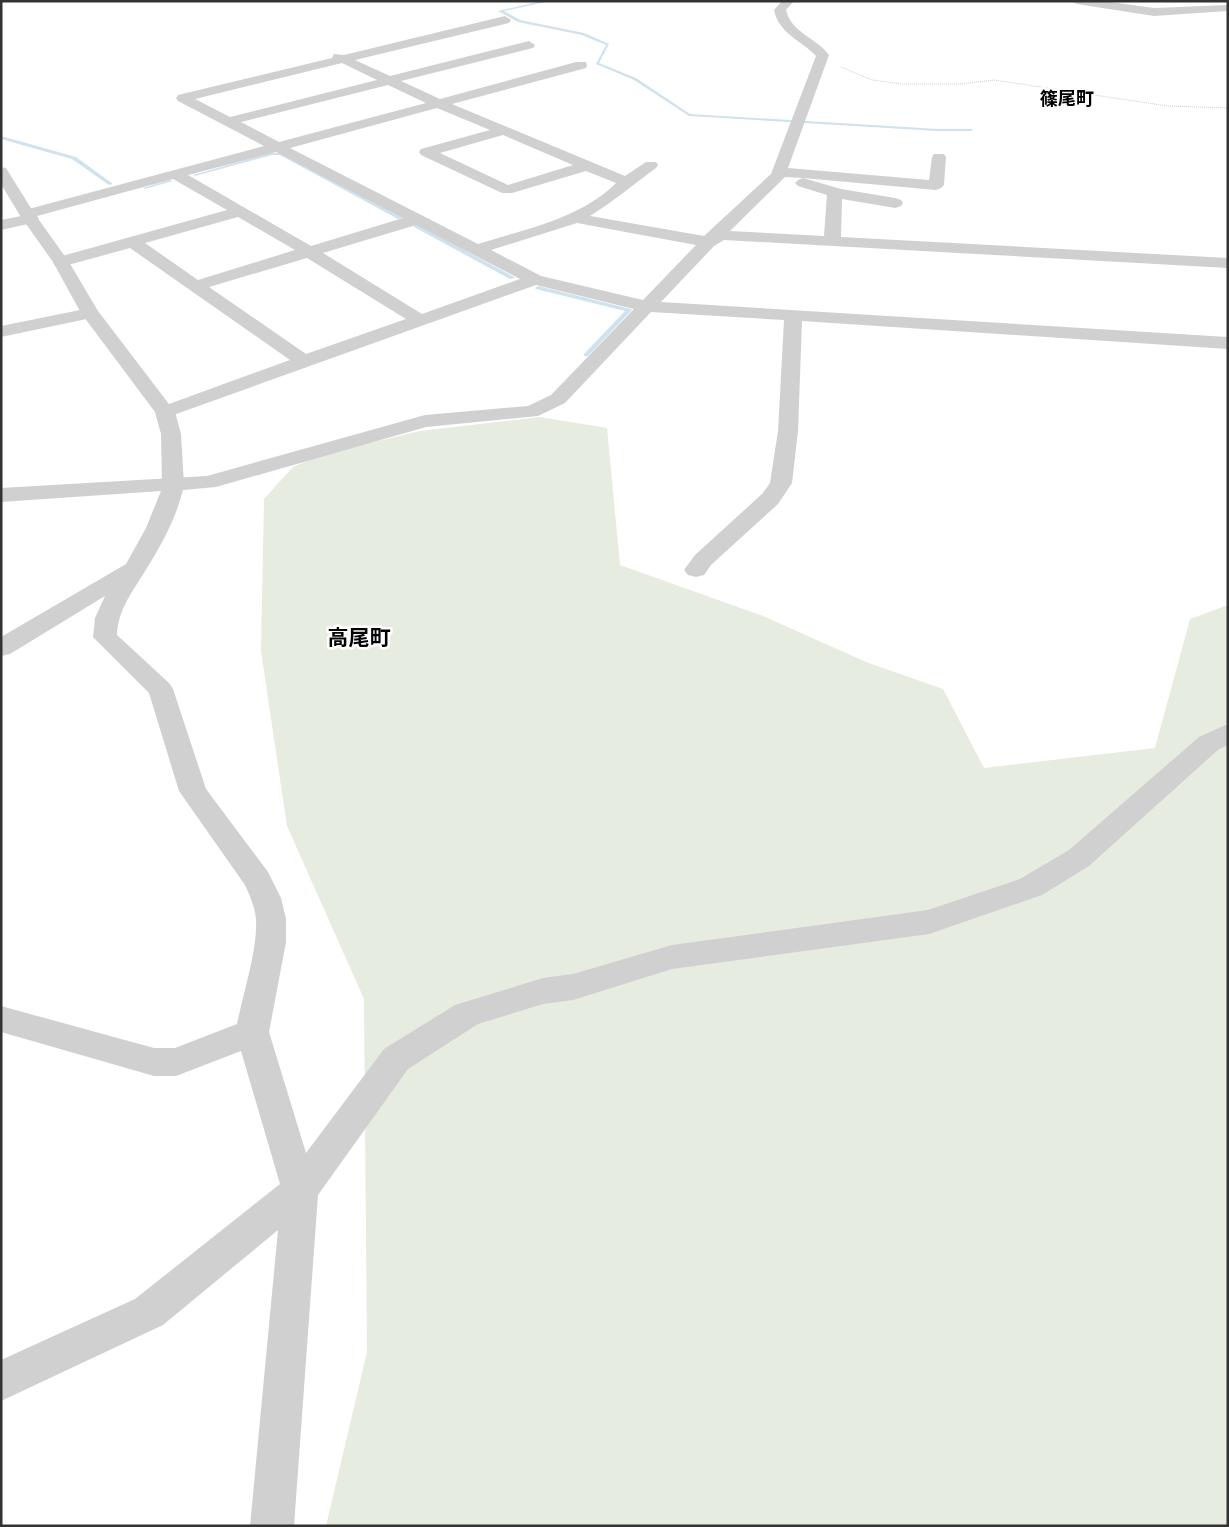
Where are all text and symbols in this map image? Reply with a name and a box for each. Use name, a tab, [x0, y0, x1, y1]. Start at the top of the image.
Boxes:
district label: 篠尾町	[1040, 87, 1094, 110]
district label: 高尾町	[328, 624, 391, 651]

